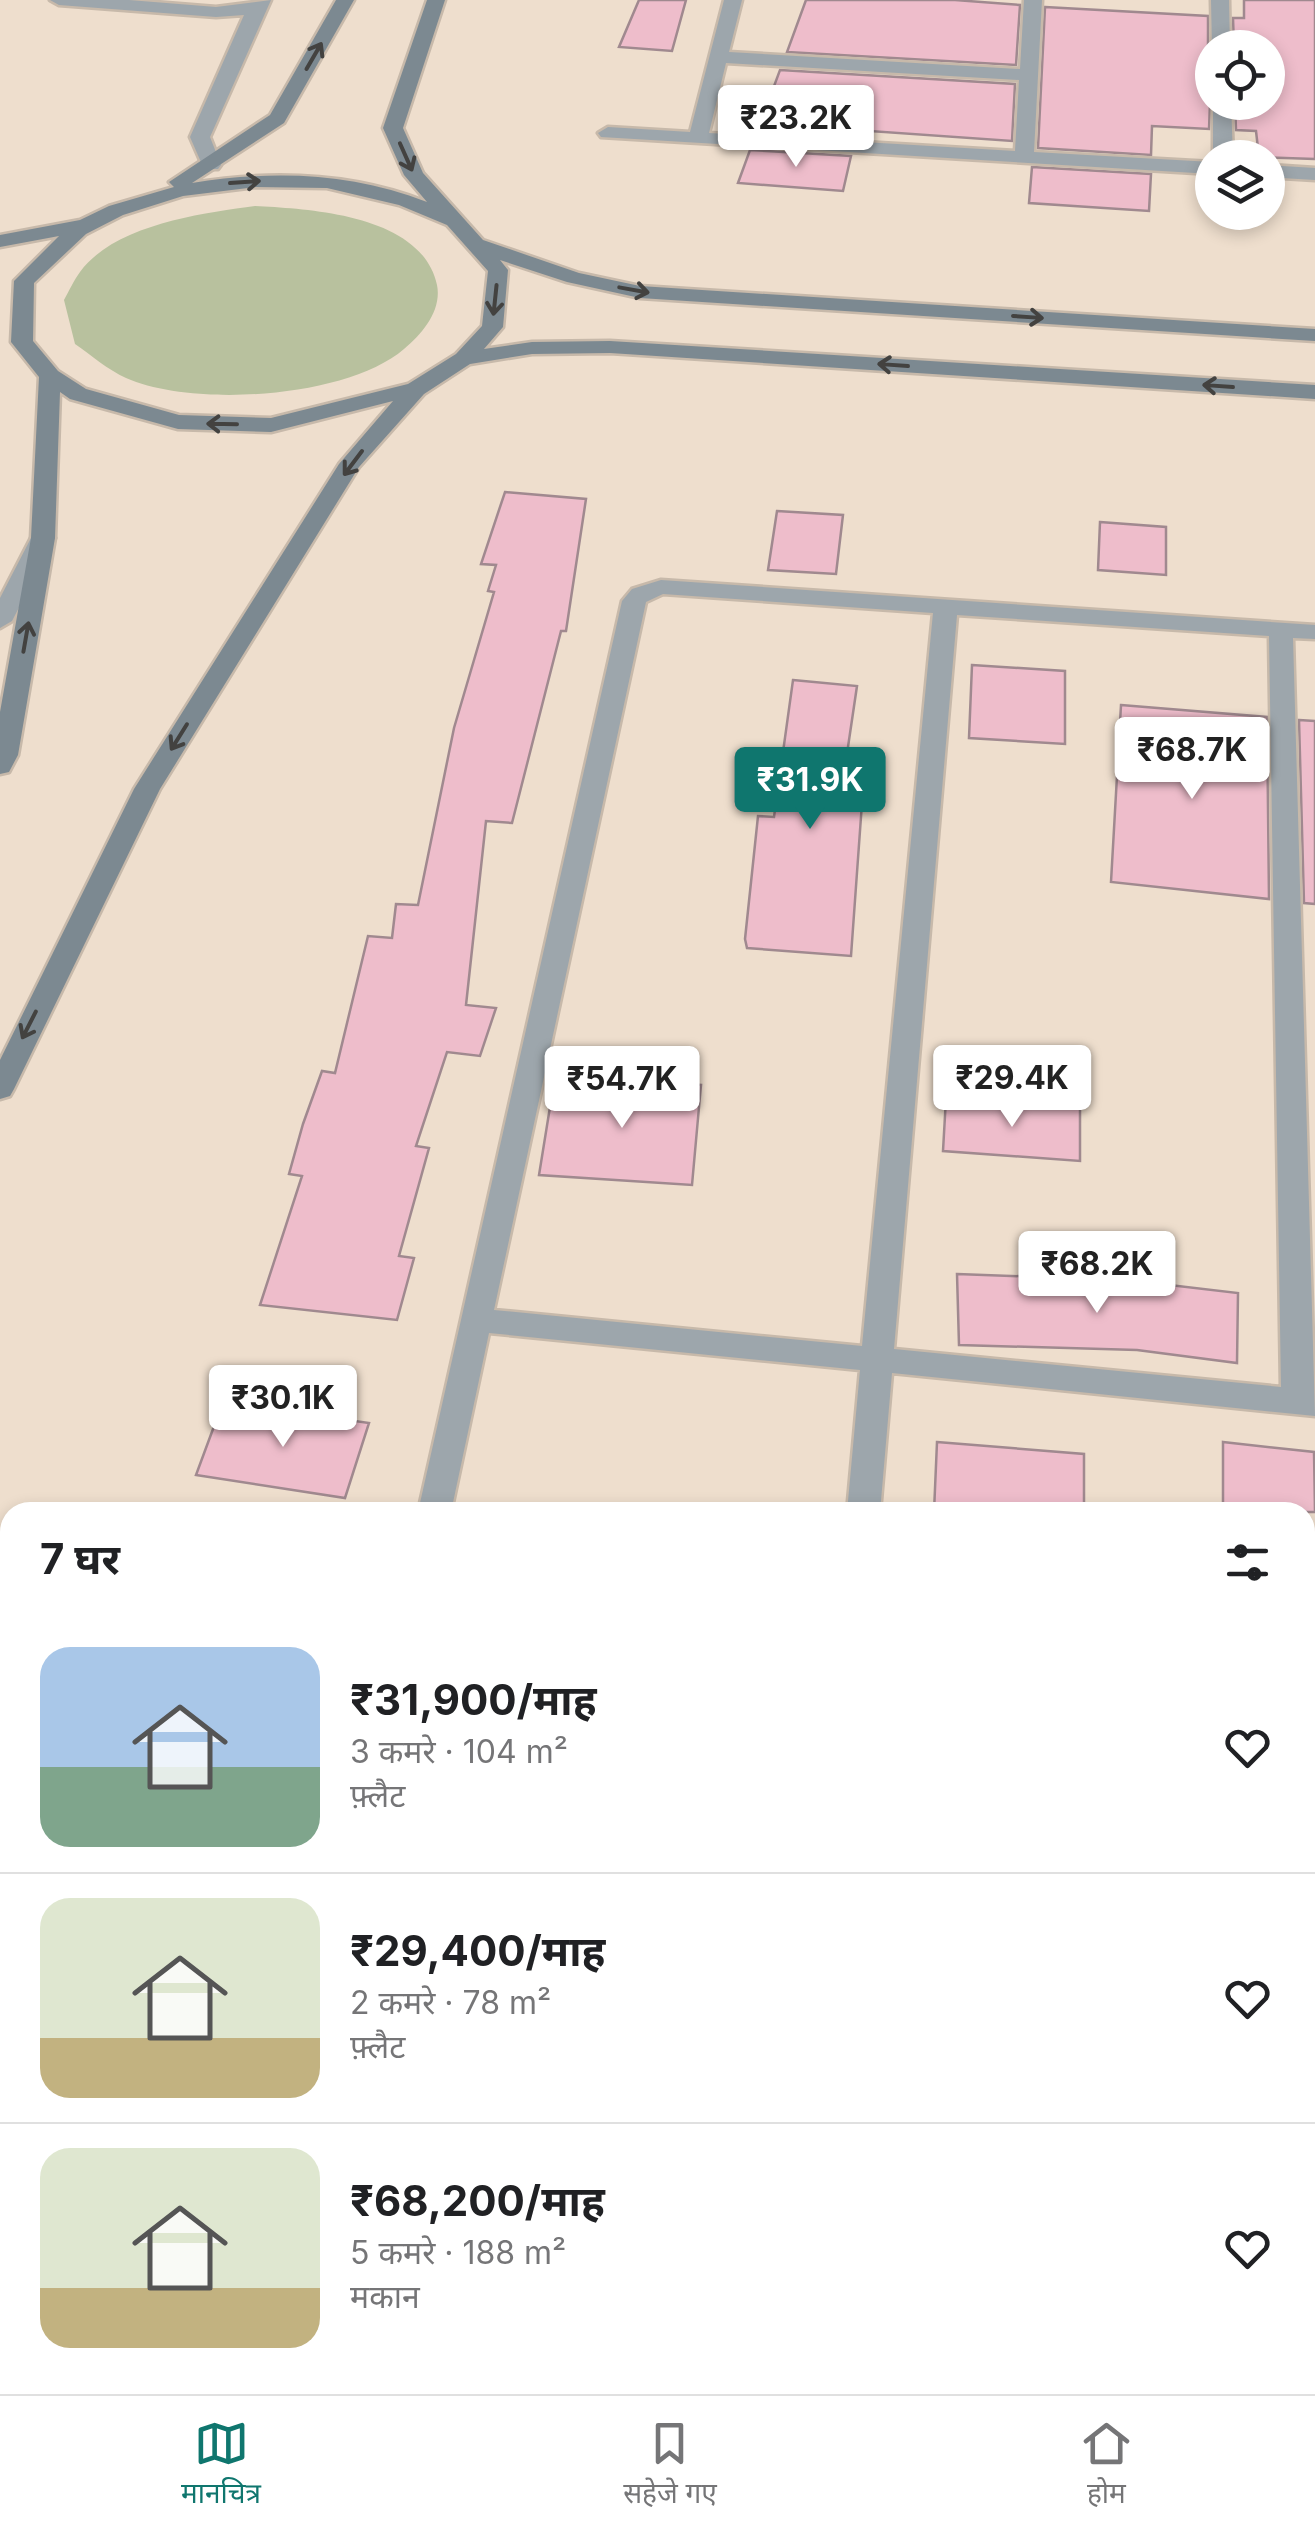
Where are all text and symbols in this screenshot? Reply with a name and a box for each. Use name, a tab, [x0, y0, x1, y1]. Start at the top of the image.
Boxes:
map controls	[1195, 30, 1285, 230]
button: locate	[1195, 30, 1285, 120]
one-way arrow	[304, 42, 324, 71]
pin: ₹23.2K	[715, 85, 877, 170]
text: ₹23.2K	[740, 98, 852, 137]
button: layers	[1195, 140, 1285, 230]
one-way arrow	[398, 141, 416, 172]
one-way arrow	[228, 173, 260, 192]
one-way arrow	[618, 281, 650, 300]
one-way arrow	[485, 283, 504, 315]
one-way arrow	[1012, 308, 1044, 327]
one-way arrow	[878, 355, 910, 374]
one-way arrow	[1202, 376, 1234, 395]
one-way arrow	[206, 414, 238, 433]
one-way arrow	[342, 449, 363, 476]
one-way arrow	[17, 621, 36, 654]
pin: ₹68.7K	[1111, 717, 1273, 802]
one-way arrow	[169, 723, 189, 751]
text: ₹68.7K	[1137, 730, 1247, 769]
pin: ₹31.9K	[729, 747, 891, 832]
text: ₹31.9K	[757, 760, 863, 799]
one-way arrow	[19, 1010, 38, 1040]
pin: ₹29.4K	[931, 1045, 1093, 1130]
pin: ₹54.7K	[541, 1046, 703, 1131]
text: ₹29.4K	[955, 1058, 1069, 1097]
text: ₹54.7K	[567, 1059, 677, 1098]
pin: ₹68.2K	[1016, 1231, 1178, 1316]
text: ₹68.2K	[1040, 1244, 1154, 1283]
pin: ₹30.1K	[202, 1365, 364, 1450]
text: ₹30.1K	[231, 1378, 335, 1417]
text: 7 घर	[40, 1533, 120, 1584]
icon: filters	[1220, 1535, 1275, 1590]
text: ₹31,900/माह	[350, 1674, 596, 1725]
icon: home	[120, 1687, 240, 1807]
icon: heart	[1220, 1720, 1275, 1775]
text: 3 कमरे · 104 m²	[350, 1732, 568, 1771]
text: फ़्लैट	[350, 1776, 405, 1815]
text: ₹29,400/माह	[350, 1925, 605, 1976]
icon: home	[120, 1938, 240, 2058]
icon: heart	[1220, 1971, 1275, 2026]
text: 2 कमरे · 78 m²	[350, 1983, 551, 2022]
text: फ़्लैट	[350, 2027, 405, 2066]
text: ₹68,200/माह	[350, 2175, 605, 2226]
icon: home	[120, 2188, 240, 2308]
icon: heart	[1220, 2221, 1275, 2276]
text: 5 कमरे · 188 m²	[350, 2233, 566, 2272]
text: मकान	[350, 2277, 420, 2316]
tab: मानचित्र	[181, 2416, 261, 2514]
tab: सहेजे गए	[623, 2416, 717, 2514]
tab: होम	[1079, 2416, 1134, 2514]

